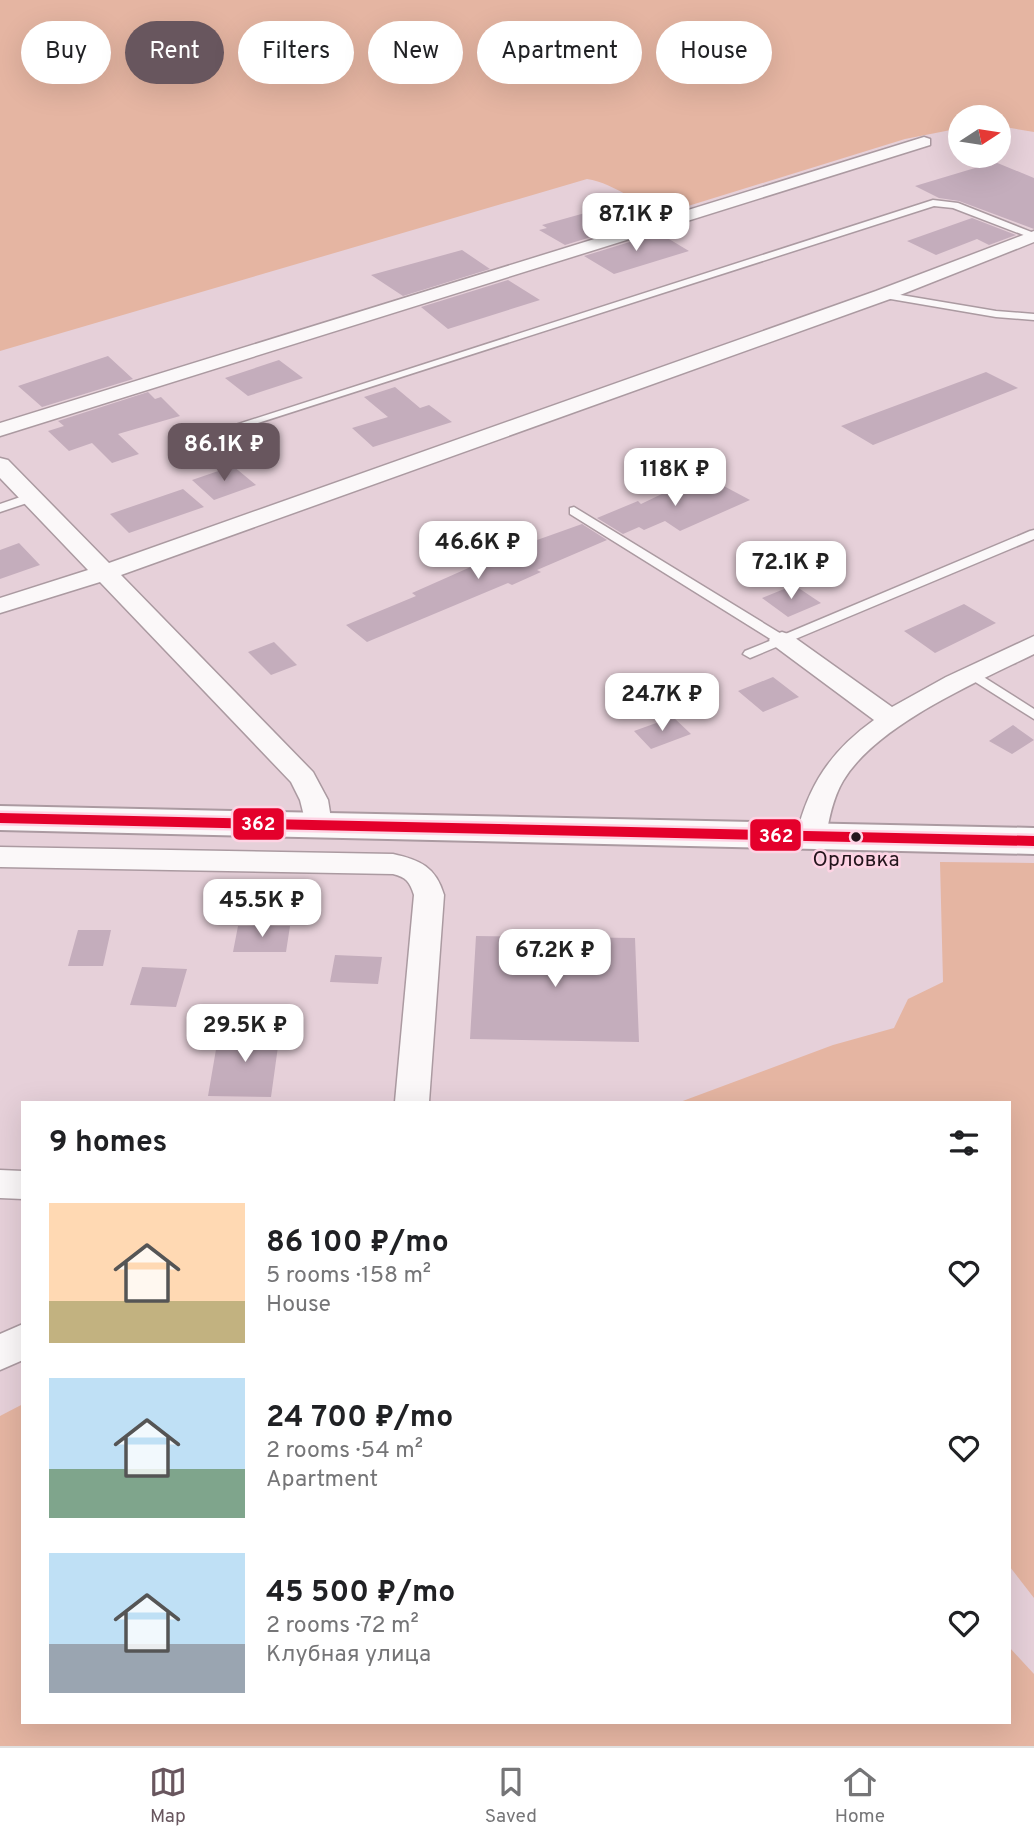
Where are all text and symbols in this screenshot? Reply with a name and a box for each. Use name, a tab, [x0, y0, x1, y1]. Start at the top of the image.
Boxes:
chip: Buy	[21, 21, 111, 84]
chip: Rent	[125, 21, 224, 84]
chip: Filters	[238, 21, 354, 84]
chip: New	[368, 21, 463, 84]
chip: Apartment	[477, 21, 642, 84]
chip: House	[656, 21, 772, 84]
north arrow	[948, 105, 1012, 168]
map controls	[948, 105, 1011, 168]
pin: 87.1K ₽	[571, 194, 701, 253]
text: 87.1K ₽	[598, 201, 674, 230]
pin: 86.1K ₽	[159, 424, 289, 483]
text: 86.1K ₽	[184, 431, 264, 460]
pin: 118K ₽	[618, 448, 732, 508]
text: 118K ₽	[640, 456, 710, 485]
pin: 46.6K ₽	[413, 522, 543, 581]
text: 46.6K ₽	[435, 529, 521, 558]
pin: 72.1K ₽	[726, 542, 856, 601]
text: 72.1K ₽	[752, 549, 830, 578]
pin: 24.7K ₽	[597, 674, 727, 733]
text: 24.7K ₽	[621, 681, 703, 710]
line badge: 362	[232, 807, 285, 841]
text: 362	[241, 813, 275, 837]
line badge: 362	[749, 818, 802, 852]
text: 362	[759, 825, 793, 849]
marker: Орловка	[849, 830, 863, 844]
place label: Орловка	[813, 847, 899, 874]
pin: 45.5K ₽	[197, 880, 327, 939]
text: 45.5K ₽	[219, 887, 305, 916]
pin: 67.2K ₽	[490, 930, 620, 989]
text: 67.2K ₽	[515, 937, 595, 966]
pin: 29.5K ₽	[180, 1004, 310, 1064]
text: 29.5K ₽	[203, 1012, 287, 1041]
icon: filters	[945, 1124, 983, 1162]
text: 9 homes	[49, 1125, 167, 1162]
text: 86 100 ₽/mo	[266, 1225, 449, 1262]
icon: home	[105, 1231, 189, 1315]
icon: heart	[945, 1254, 983, 1292]
text: 5 rooms · 158 m²	[266, 1262, 431, 1291]
text: House	[266, 1291, 331, 1320]
text: 24 700 ₽/mo	[266, 1400, 453, 1437]
icon: home	[105, 1406, 189, 1490]
icon: heart	[945, 1429, 983, 1467]
text: 2 rooms · 54 m²	[266, 1437, 423, 1466]
text: Apartment	[266, 1466, 378, 1495]
text: 45 500 ₽/mo	[266, 1575, 455, 1612]
icon: home	[105, 1581, 189, 1665]
icon: heart	[945, 1604, 983, 1642]
text: 2 rooms · 72 m²	[266, 1612, 419, 1641]
text: Клубная улица	[266, 1641, 431, 1670]
tab: Map	[149, 1763, 187, 1829]
tab: Saved	[485, 1763, 537, 1829]
tab: Home	[835, 1763, 885, 1829]

